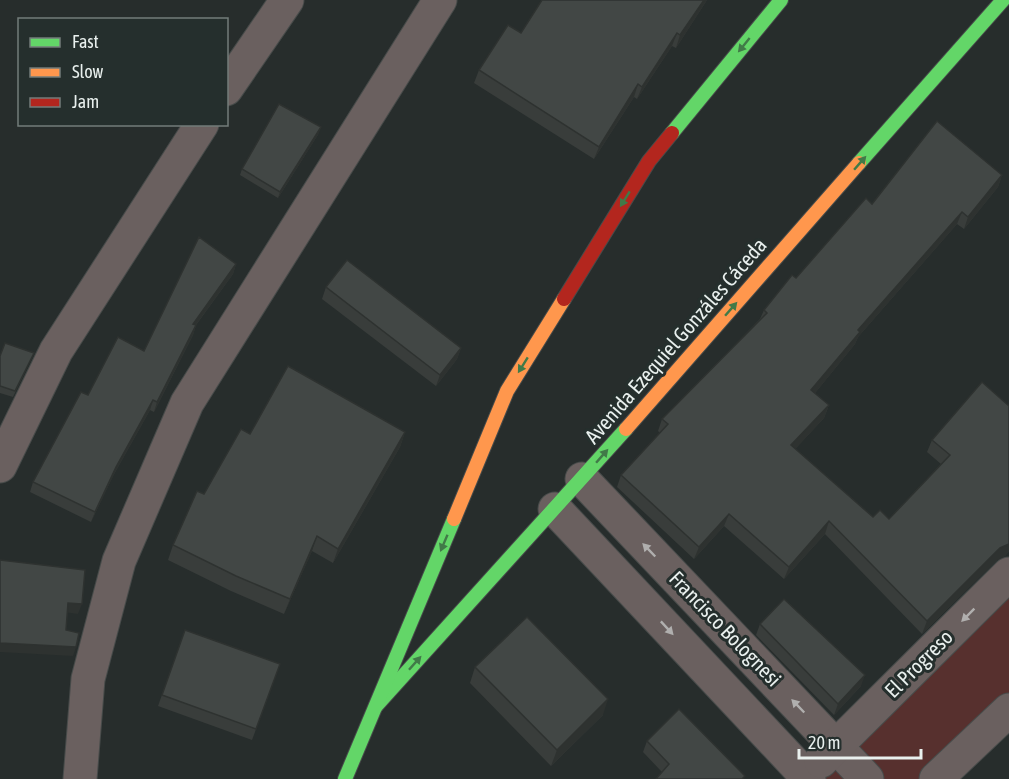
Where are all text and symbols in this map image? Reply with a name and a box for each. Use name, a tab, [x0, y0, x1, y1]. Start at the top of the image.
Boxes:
legend	[18, 18, 228, 126]
text: Fast	[72, 31, 99, 52]
one-way arrow	[738, 37, 751, 52]
text: Slow	[72, 61, 103, 82]
text: Jam	[72, 91, 99, 112]
one-way arrow	[853, 156, 866, 171]
one-way arrow	[620, 191, 631, 207]
street label: Avenida Ezequiel Gonzáles Cáceda	[579, 233, 771, 448]
one-way arrow	[724, 302, 738, 317]
one-way arrow	[518, 357, 529, 374]
one-way arrow	[596, 448, 609, 464]
one-way arrow	[439, 535, 449, 553]
one-way arrow	[642, 542, 656, 557]
street label: Francisco Bolognesi	[665, 566, 787, 691]
one-way arrow	[961, 608, 975, 622]
one-way arrow	[660, 621, 674, 635]
street label: El Progreso	[879, 624, 957, 702]
one-way arrow	[408, 656, 421, 671]
one-way arrow	[791, 698, 805, 713]
scale bar	[799, 722, 920, 760]
text: 20 m	[808, 732, 840, 753]

